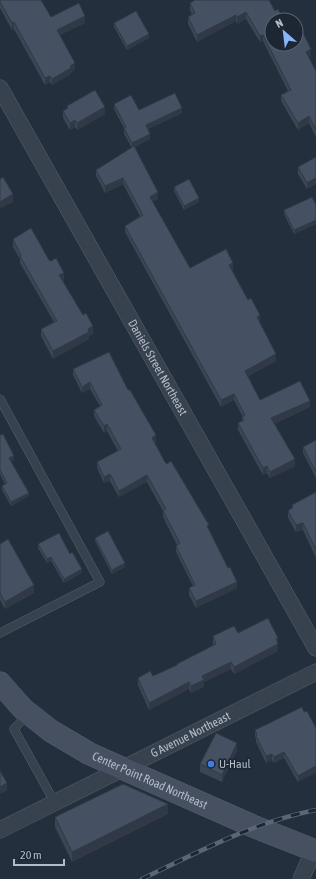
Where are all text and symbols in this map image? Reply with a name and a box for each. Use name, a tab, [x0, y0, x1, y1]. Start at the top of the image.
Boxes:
north arrow	[264, 12, 304, 52]
text: N	[274, 16, 285, 30]
street label: Daniels Street Northeast	[125, 317, 191, 418]
street label: G Avenue Northeast	[148, 709, 233, 760]
street label: Center Point Road Northeast	[90, 749, 210, 812]
place label: U-Haul	[219, 757, 251, 771]
marker: U-Haul	[206, 759, 216, 769]
scale bar	[14, 841, 64, 867]
text: 20 m	[20, 848, 42, 862]

